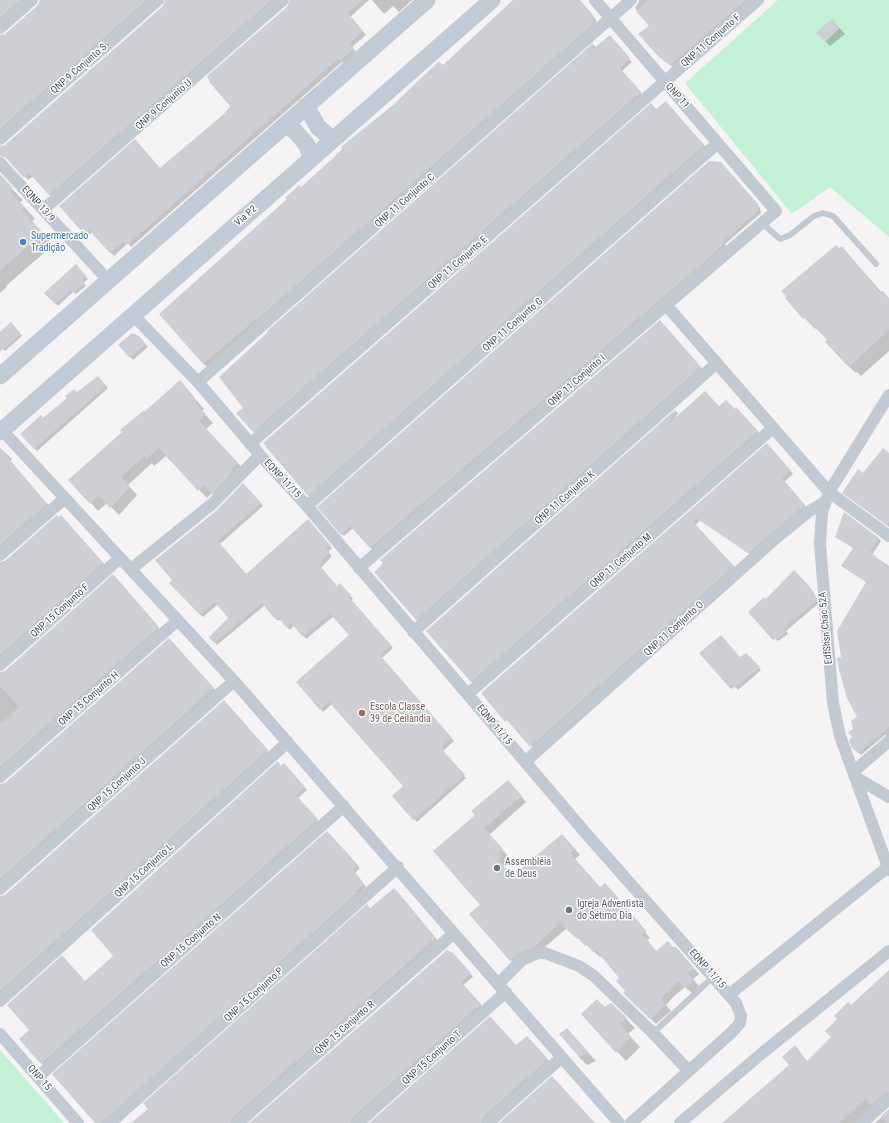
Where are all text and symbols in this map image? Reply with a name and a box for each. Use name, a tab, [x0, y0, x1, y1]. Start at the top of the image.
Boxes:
street label: QNP 11 Conjunto F	[679, 12, 743, 70]
street label: QNP 9 Conjunto S	[49, 41, 109, 97]
street label: QNP 9 Conjunto U	[133, 77, 195, 133]
street label: QNP 11	[663, 81, 691, 111]
street label: QNP 11 Conjunto C	[373, 172, 437, 230]
street label: EQNP 13/9	[19, 184, 57, 224]
street label: Via P2	[232, 203, 260, 229]
place label: Supermercado Tradição	[31, 230, 88, 254]
street label: QNP 11 Conjunto E	[426, 234, 490, 292]
marker: Supermercado Tradição	[18, 237, 28, 247]
street label: QNP 11 Conjunto G	[480, 296, 546, 354]
street label: QNP 11 Conjunto I	[546, 353, 608, 409]
street label: EQNP 11/15	[261, 457, 303, 501]
street label: QNP 11 Conjunto K	[533, 469, 597, 527]
street label: QNP 11 Conjunto M	[588, 531, 654, 591]
street label: QNP 15 Conjunto F	[28, 582, 92, 640]
street label: EdfShsn Chac 52A	[817, 591, 835, 665]
street label: QNP 11 Conjunto O	[642, 599, 706, 659]
street label: QNP 15 Conjunto H	[56, 670, 122, 728]
place label: Escola Classe 39 de Ceilândia	[370, 701, 431, 724]
street label: EQNP 11/15	[474, 703, 514, 747]
marker: Escola Classe 39 de Ceilândia	[357, 708, 367, 718]
street label: QNP 15 Conjunto J	[85, 756, 149, 814]
street label: QNP 15 Conjunto L	[112, 842, 176, 900]
place label: Assembléia de Deus	[505, 856, 551, 880]
marker: Assembléia de Deus	[492, 863, 502, 873]
place label: Igreja Adventista do Sétimo Dia	[577, 898, 643, 922]
marker: Igreja Adventista do Sétimo Dia	[564, 905, 574, 915]
street label: QNP 15 Conjunto N	[158, 912, 224, 970]
street label: EQNP 11/15	[686, 947, 728, 991]
street label: QNP 15 Conjunto P	[222, 965, 286, 1025]
street label: QNP 15 Conjunto R	[313, 999, 377, 1057]
street label: QNP 15 Conjunto T	[400, 1028, 464, 1088]
street label: QNP 15	[25, 1063, 53, 1093]

